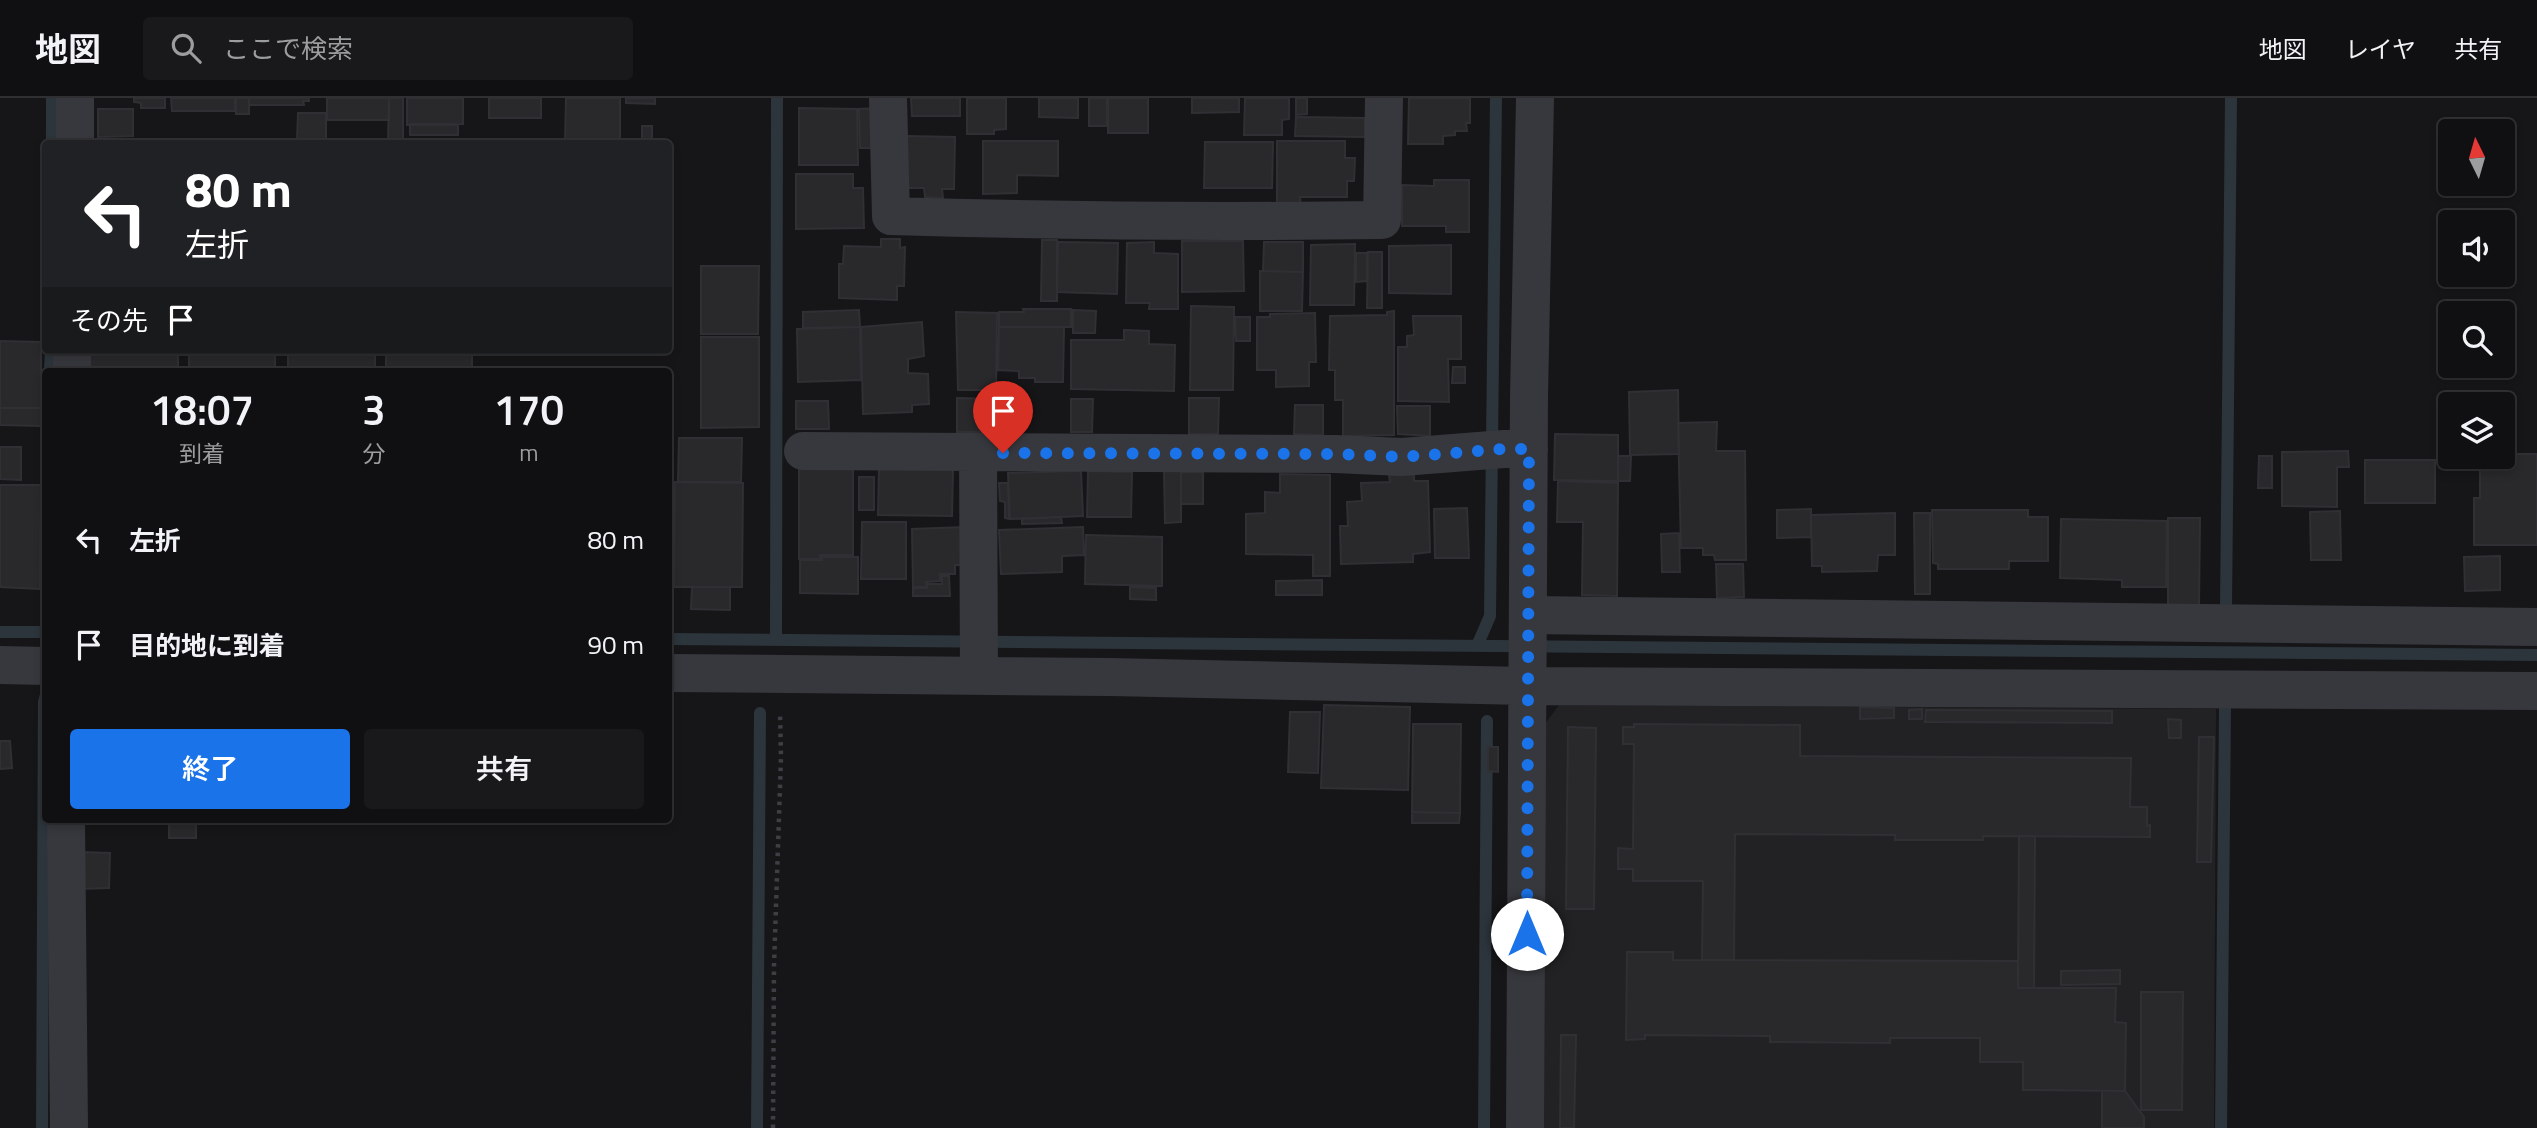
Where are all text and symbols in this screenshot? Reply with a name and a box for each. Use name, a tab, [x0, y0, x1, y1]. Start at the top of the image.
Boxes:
search box	[143, 17, 633, 80]
text: 地図	[35, 24, 101, 74]
icon: search	[167, 29, 205, 67]
text: ここで検索	[223, 29, 353, 68]
text: 地図	[2259, 31, 2307, 67]
text: レイヤ	[2345, 31, 2416, 67]
text: 共有	[2454, 31, 2502, 67]
north arrow	[2438, 119, 2515, 196]
map controls	[2438, 119, 2515, 469]
text: 80 m	[185, 151, 292, 226]
icon: left	[70, 168, 161, 259]
button: sound	[2438, 210, 2515, 287]
text: 左折	[185, 220, 249, 268]
text: その先	[70, 301, 148, 340]
icon: arrive	[162, 301, 200, 339]
button: search	[2438, 301, 2515, 378]
text: 18:07	[150, 377, 254, 441]
text: 3	[362, 377, 386, 441]
text: 170	[493, 377, 564, 441]
pin	[973, 381, 1033, 453]
icon: arrive	[984, 392, 1022, 430]
button: layers	[2438, 392, 2515, 469]
text: m	[519, 435, 538, 470]
text: 到着	[179, 436, 225, 471]
text: 分	[362, 436, 385, 471]
text: 80 m	[587, 520, 644, 559]
icon: left	[70, 521, 108, 559]
text: 左折	[129, 521, 181, 560]
text: 90 m	[587, 625, 644, 664]
icon: arrive	[70, 626, 108, 664]
text: 目的地に到着	[129, 626, 285, 665]
button: 終了	[70, 729, 350, 809]
button: 共有	[364, 729, 644, 809]
position arrow	[1490, 897, 1564, 971]

